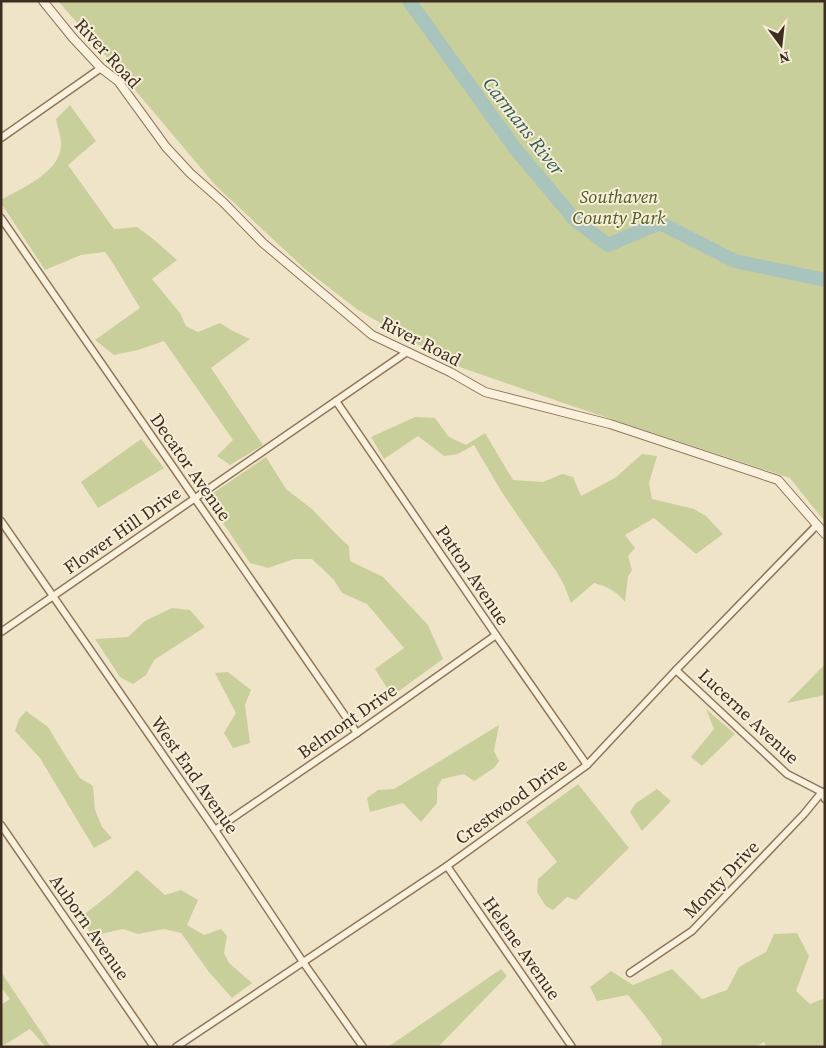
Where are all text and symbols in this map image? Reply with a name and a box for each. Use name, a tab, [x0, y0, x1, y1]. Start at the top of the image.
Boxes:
street label: River Road	[69, 13, 147, 93]
north arrow	[756, 20, 806, 70]
text: N	[777, 47, 792, 69]
water label: Carmans River	[477, 71, 571, 182]
park label: Southaven County Park	[572, 184, 666, 230]
street label: River Road	[376, 310, 466, 372]
street label: Decator Avenue	[144, 408, 238, 526]
street label: Flower Hill Drive	[58, 480, 186, 580]
street label: Patton Avenue	[430, 520, 516, 630]
street label: Lucerne Avenue	[693, 663, 805, 769]
street label: Belmont Drive	[292, 677, 402, 765]
street label: West End Avenue	[145, 711, 245, 839]
street label: Crestwood Drive	[450, 752, 572, 850]
street label: Monty Drive	[678, 835, 764, 923]
street label: Auborn Avenue	[44, 869, 136, 985]
street label: Helene Avenue	[477, 891, 567, 1005]

